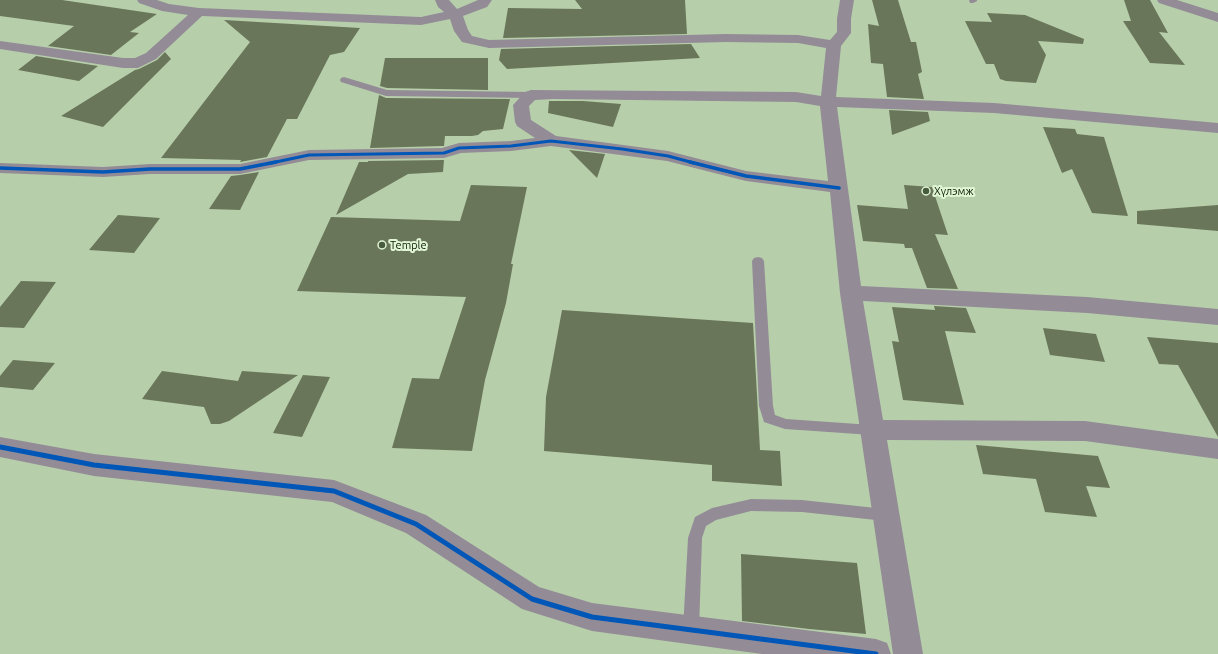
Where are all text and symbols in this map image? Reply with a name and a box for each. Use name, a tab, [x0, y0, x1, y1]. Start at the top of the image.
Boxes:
place label: Хүлэмж	[934, 184, 974, 198]
marker: Хүлэмж	[921, 186, 931, 196]
place label: Temple	[390, 238, 427, 252]
marker: Temple	[377, 240, 387, 250]

